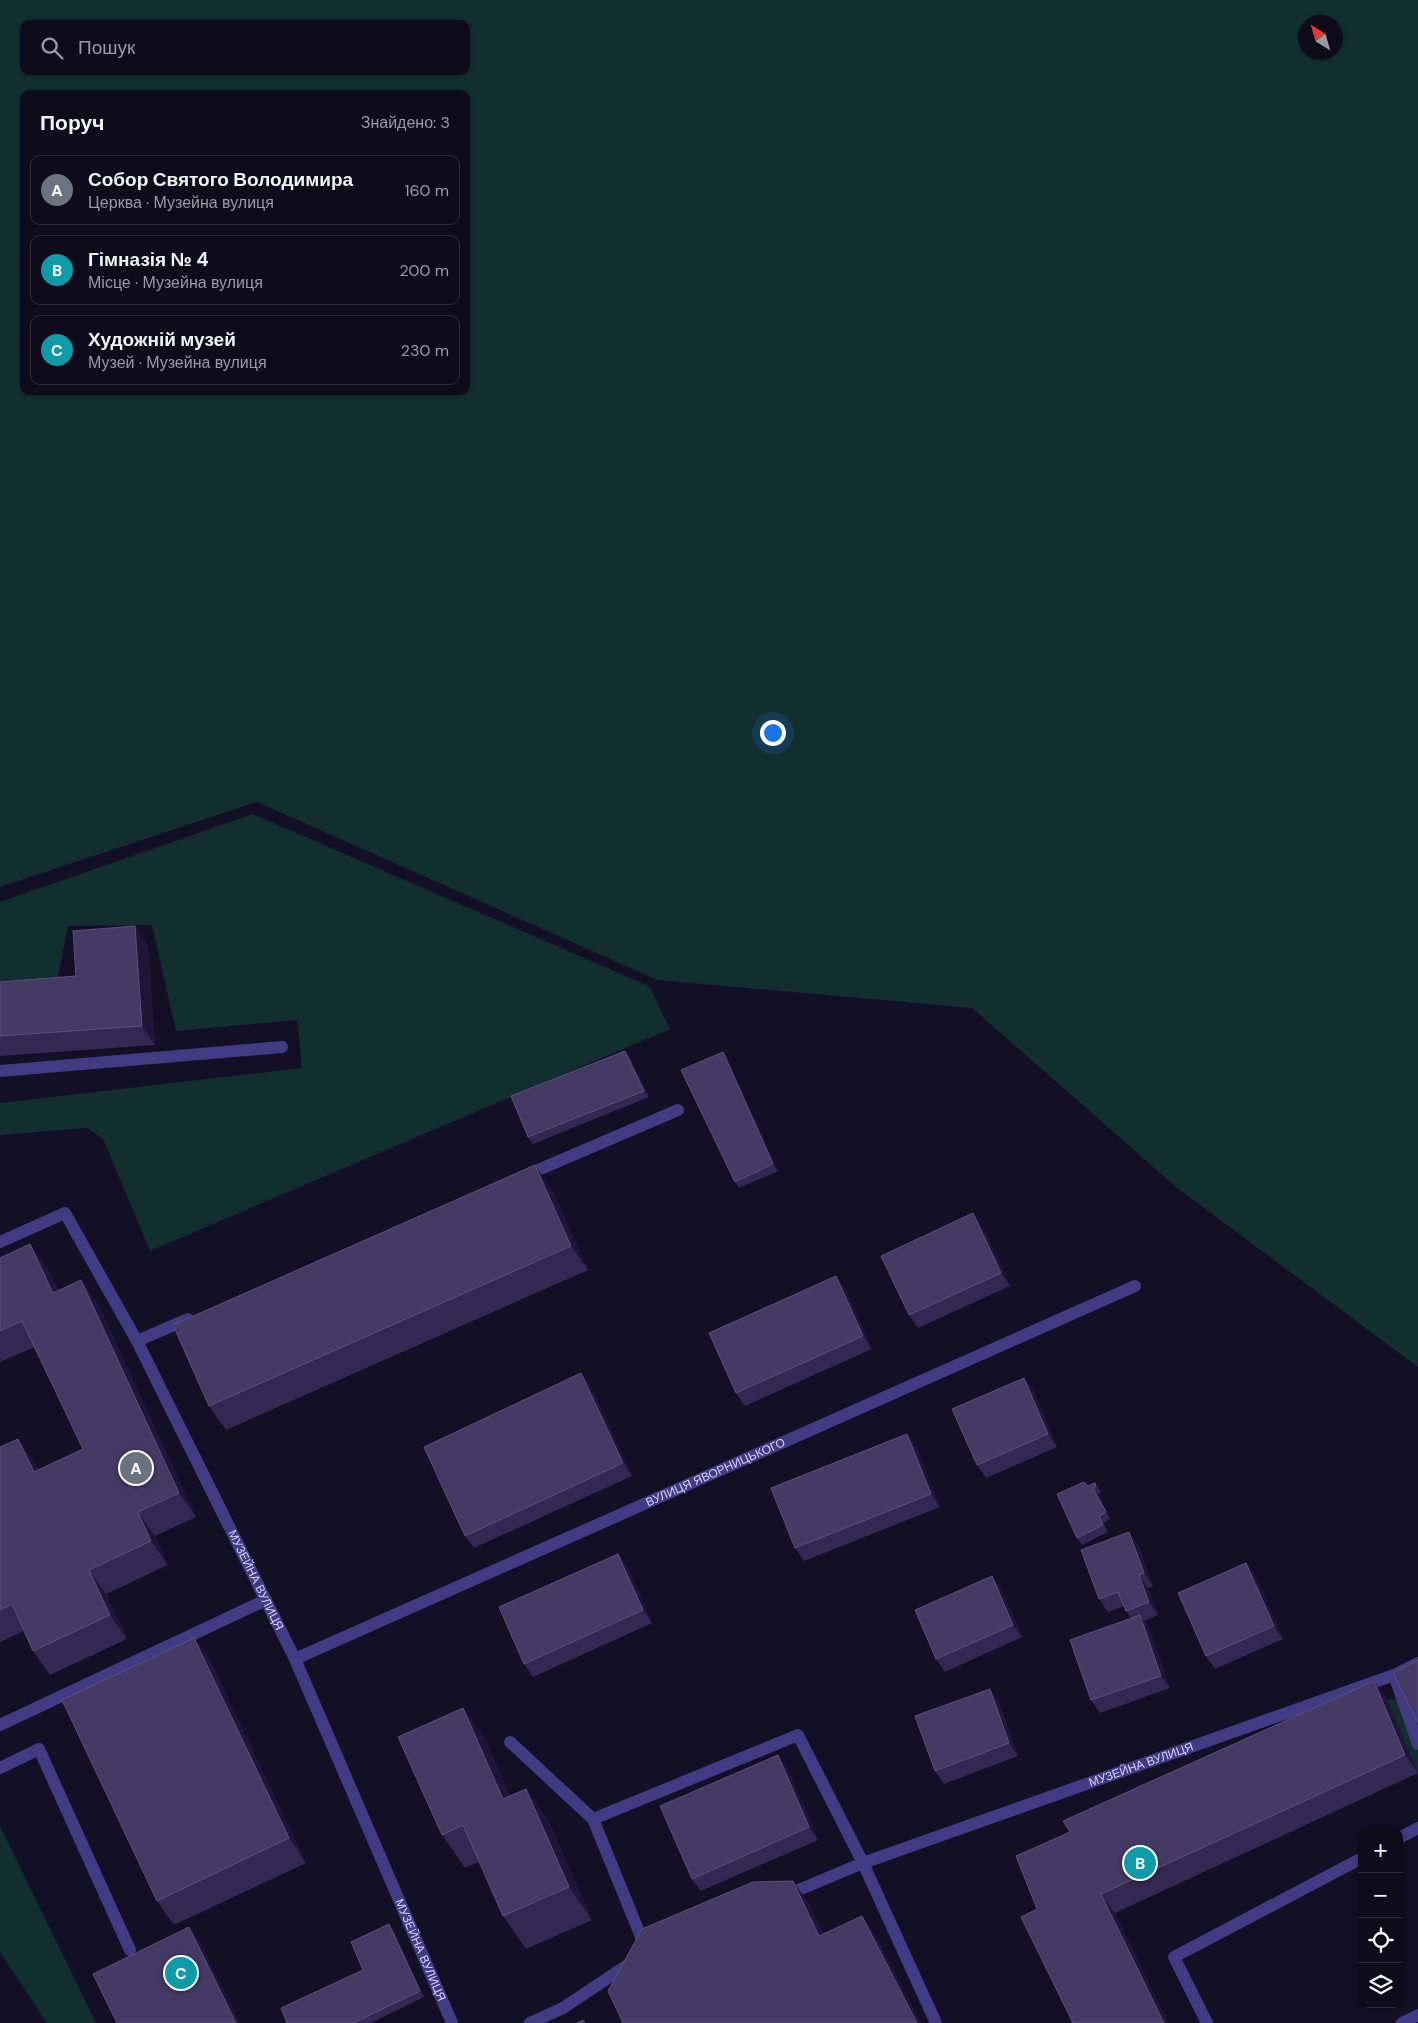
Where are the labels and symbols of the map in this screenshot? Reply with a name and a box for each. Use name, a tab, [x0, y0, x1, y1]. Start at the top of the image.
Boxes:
north arrow	[1298, 15, 1343, 60]
your location	[760, 720, 786, 746]
street label: ВУЛИЦЯ ЯВОРНИЦЬКОГО	[643, 1434, 788, 1510]
pin: A	[120, 1449, 152, 1487]
street label: МУЗЕЙНА ВУЛИЦЯ	[224, 1527, 287, 1633]
street label: МУЗЕЙНА ВУЛИЦЯ	[1087, 1739, 1196, 1790]
pin: B	[1124, 1844, 1156, 1882]
street label: МУЗЕЙНА ВУЛИЦЯ	[391, 1896, 450, 2004]
pin: C	[165, 1954, 197, 1992]

